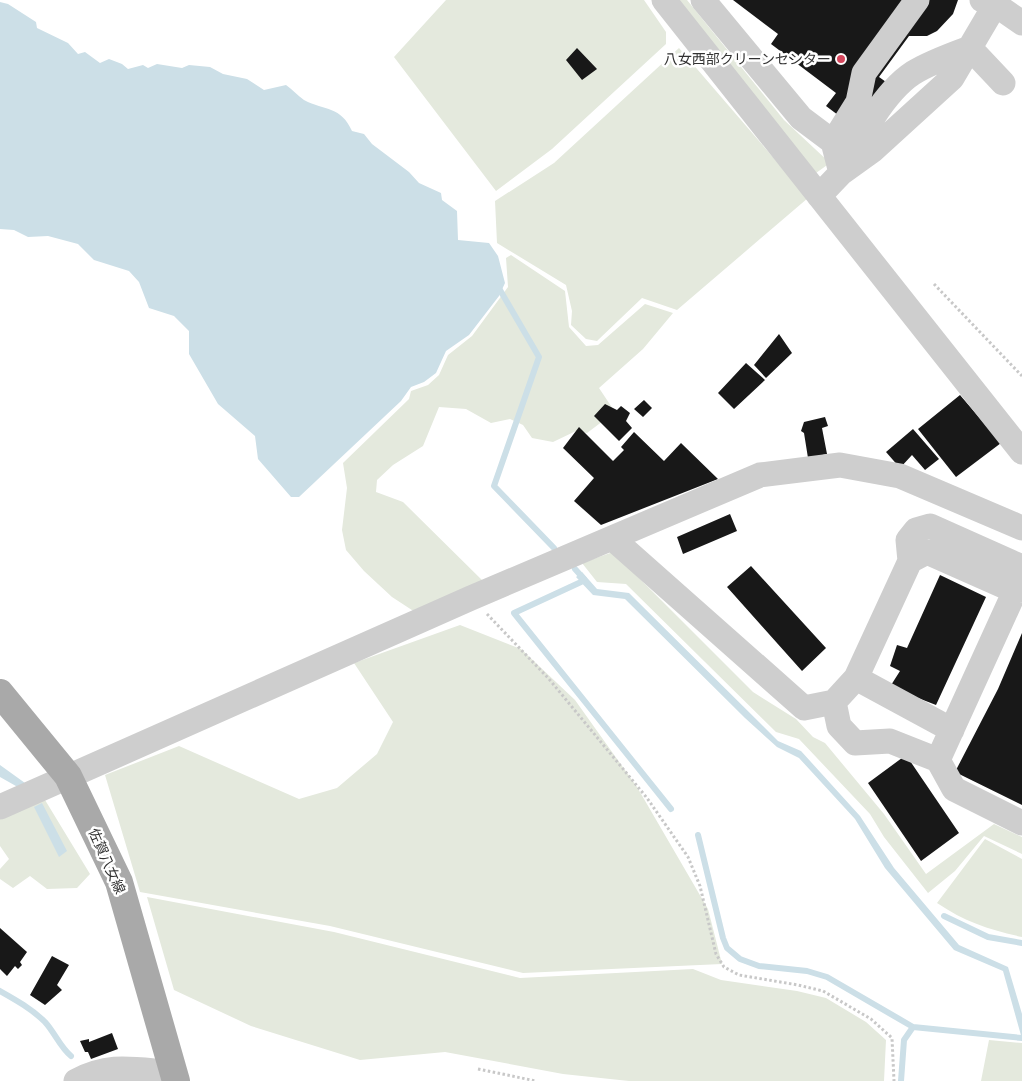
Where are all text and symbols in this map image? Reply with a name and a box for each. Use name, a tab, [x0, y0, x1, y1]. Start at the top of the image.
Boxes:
place label: 八女西部クリーンセンター	[664, 50, 831, 67]
marker: 八女西部クリーンセンター	[835, 53, 847, 65]
street label: 佐賀八女線	[85, 825, 129, 896]

